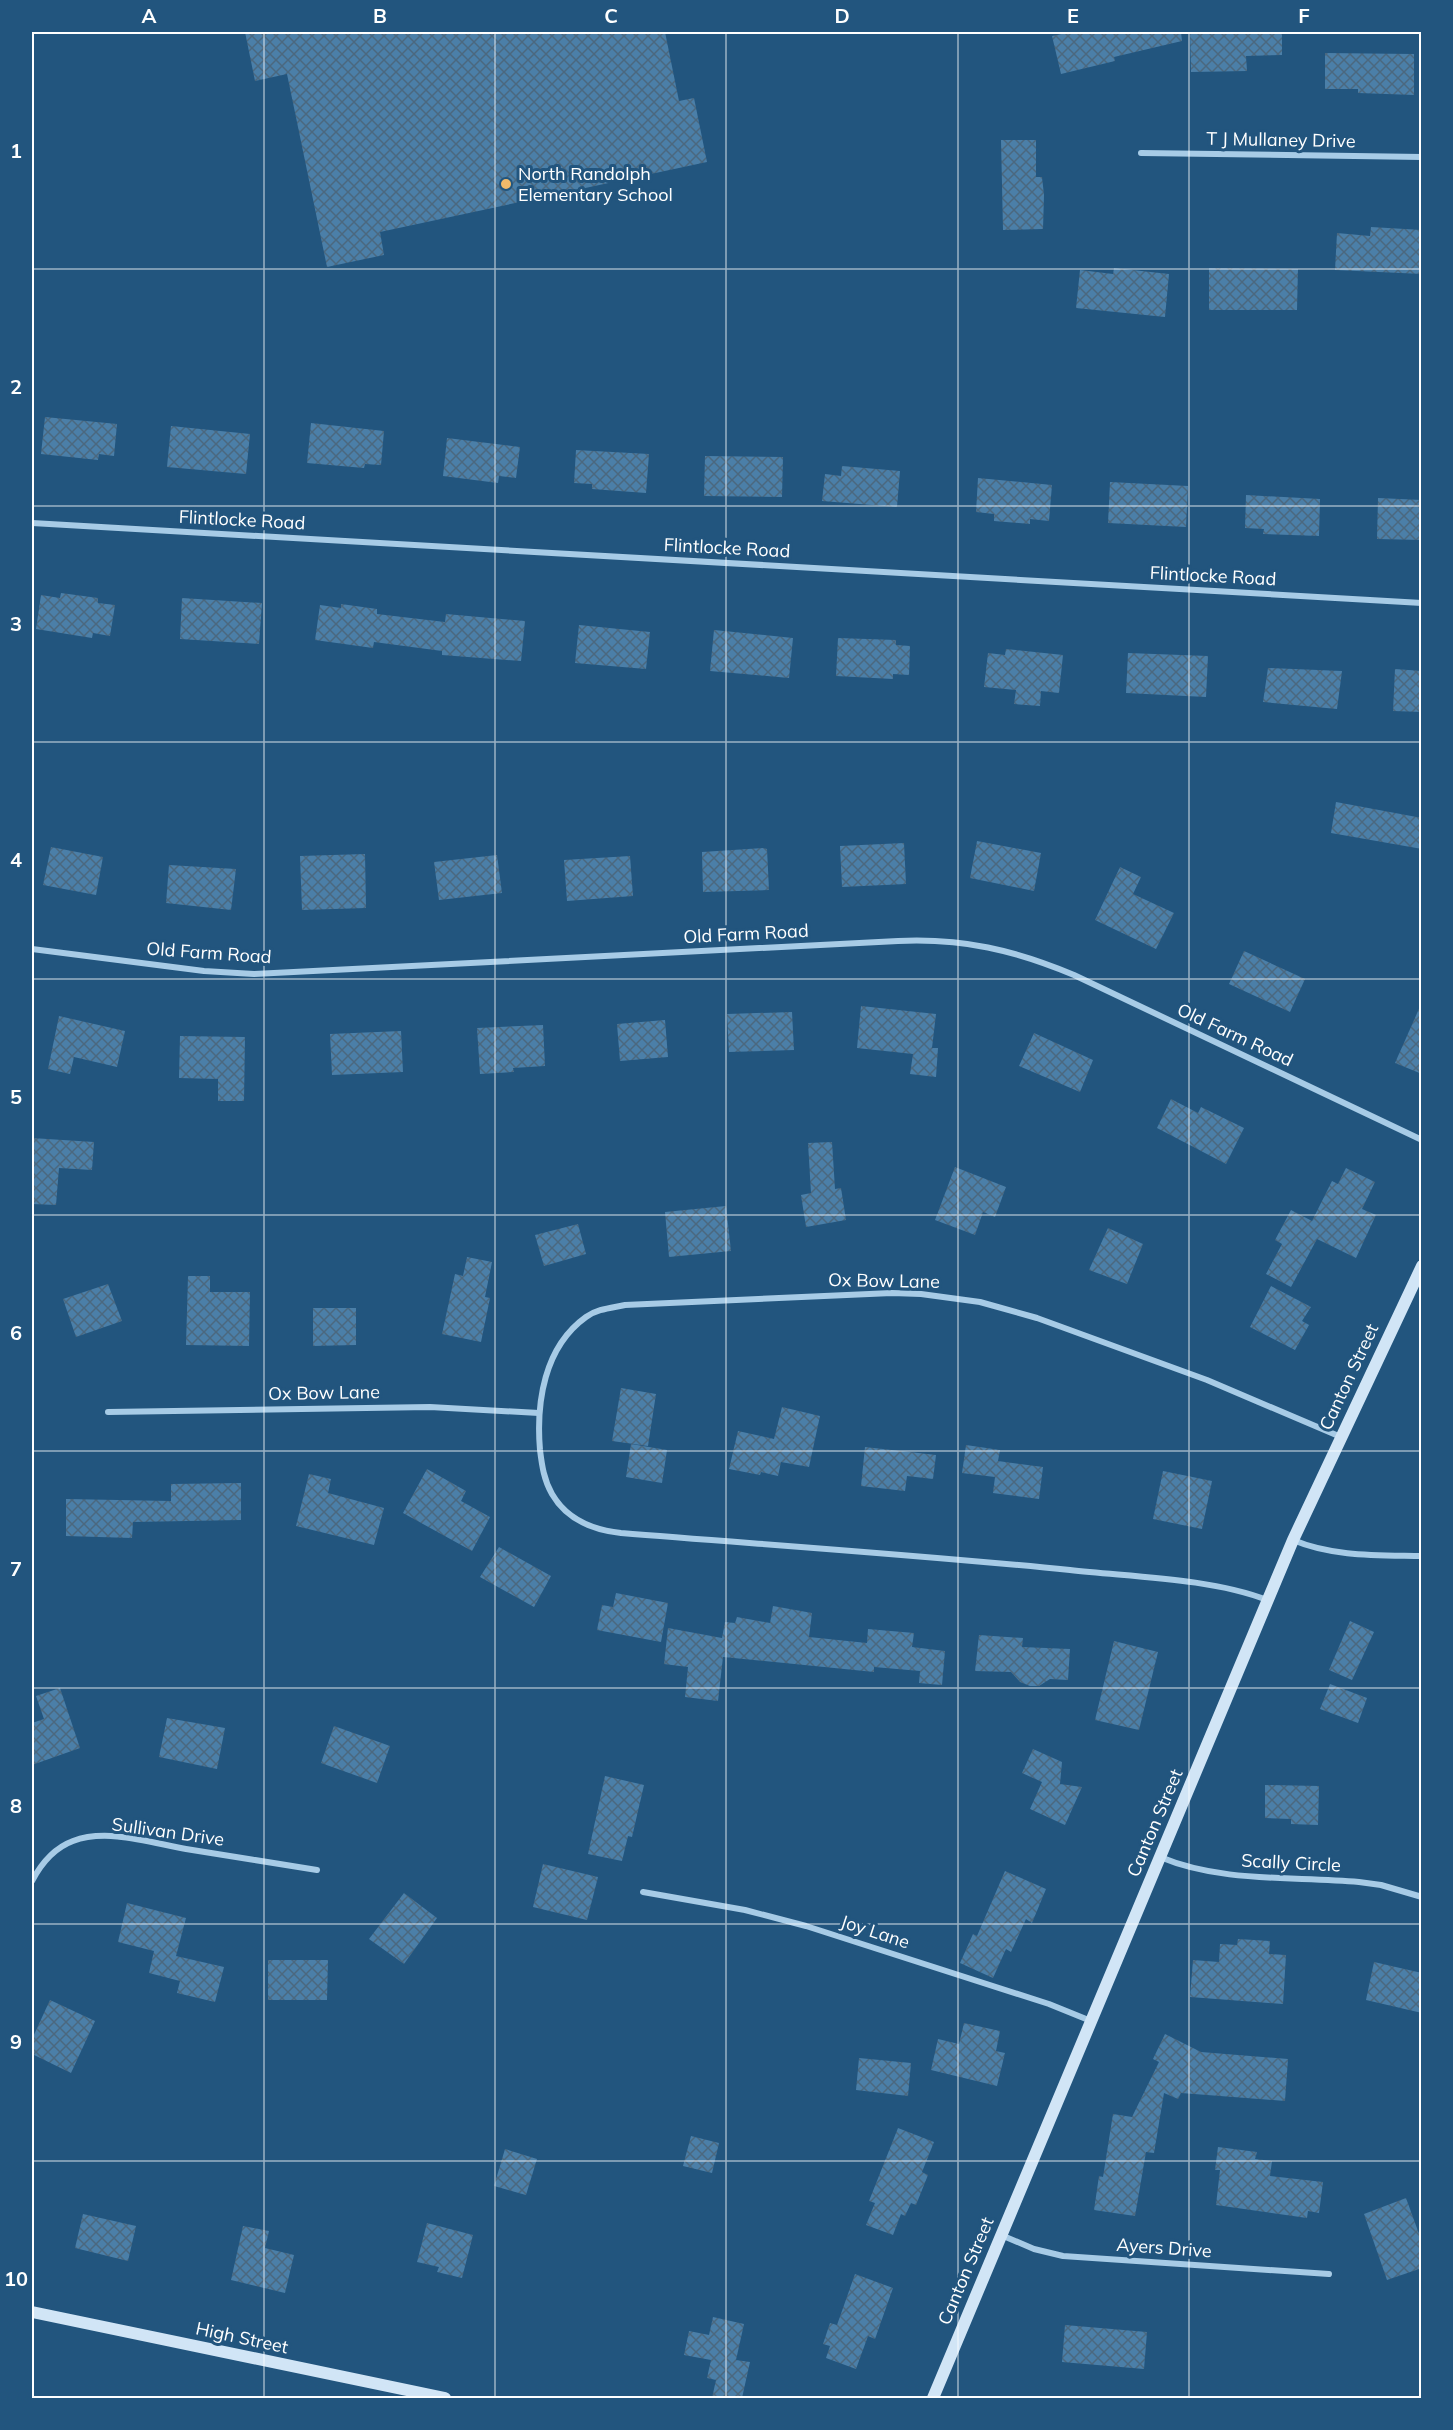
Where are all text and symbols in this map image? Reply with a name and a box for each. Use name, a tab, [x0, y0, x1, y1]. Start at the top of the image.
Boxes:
text: A	[142, 3, 157, 28]
text: B	[373, 3, 387, 28]
text: C	[604, 3, 618, 28]
text: D	[834, 3, 850, 28]
text: E	[1067, 3, 1079, 28]
text: F	[1298, 3, 1310, 28]
street label: T J Mullaney Drive	[1206, 127, 1356, 152]
text: 1	[10, 138, 22, 163]
place label: North Randolph Elementary School	[518, 162, 673, 206]
marker: North Randolph Elementary School	[499, 177, 513, 191]
text: 2	[10, 374, 22, 399]
street label: Flintlocke Road	[178, 505, 306, 534]
street label: Flintlocke Road	[663, 533, 791, 562]
street label: Flintlocke Road	[1149, 561, 1277, 590]
text: 3	[10, 611, 22, 636]
text: 4	[10, 847, 22, 872]
street label: Old Farm Road	[683, 919, 809, 948]
street label: Old Farm Road	[146, 937, 272, 968]
street label: Old Farm Road	[1174, 998, 1297, 1071]
text: 5	[10, 1084, 22, 1109]
street label: Ox Bow Lane	[828, 1268, 940, 1293]
text: 6	[10, 1320, 22, 1345]
street label: Canton Street	[1314, 1320, 1383, 1434]
street label: Ox Bow Lane	[268, 1380, 380, 1405]
text: 7	[10, 1556, 22, 1581]
street label: Canton Street	[1122, 1765, 1188, 1880]
text: 8	[10, 1793, 22, 1818]
street label: Sullivan Drive	[110, 1812, 226, 1851]
street label: Scally Circle	[1241, 1848, 1341, 1877]
street label: Joy Lane	[838, 1910, 913, 1953]
text: 9	[10, 2029, 22, 2054]
street label: Canton Street	[933, 2213, 999, 2328]
street label: Ayers Drive	[1116, 2233, 1212, 2262]
text: 10	[4, 2266, 28, 2291]
street label: High Street	[194, 2316, 290, 2359]

